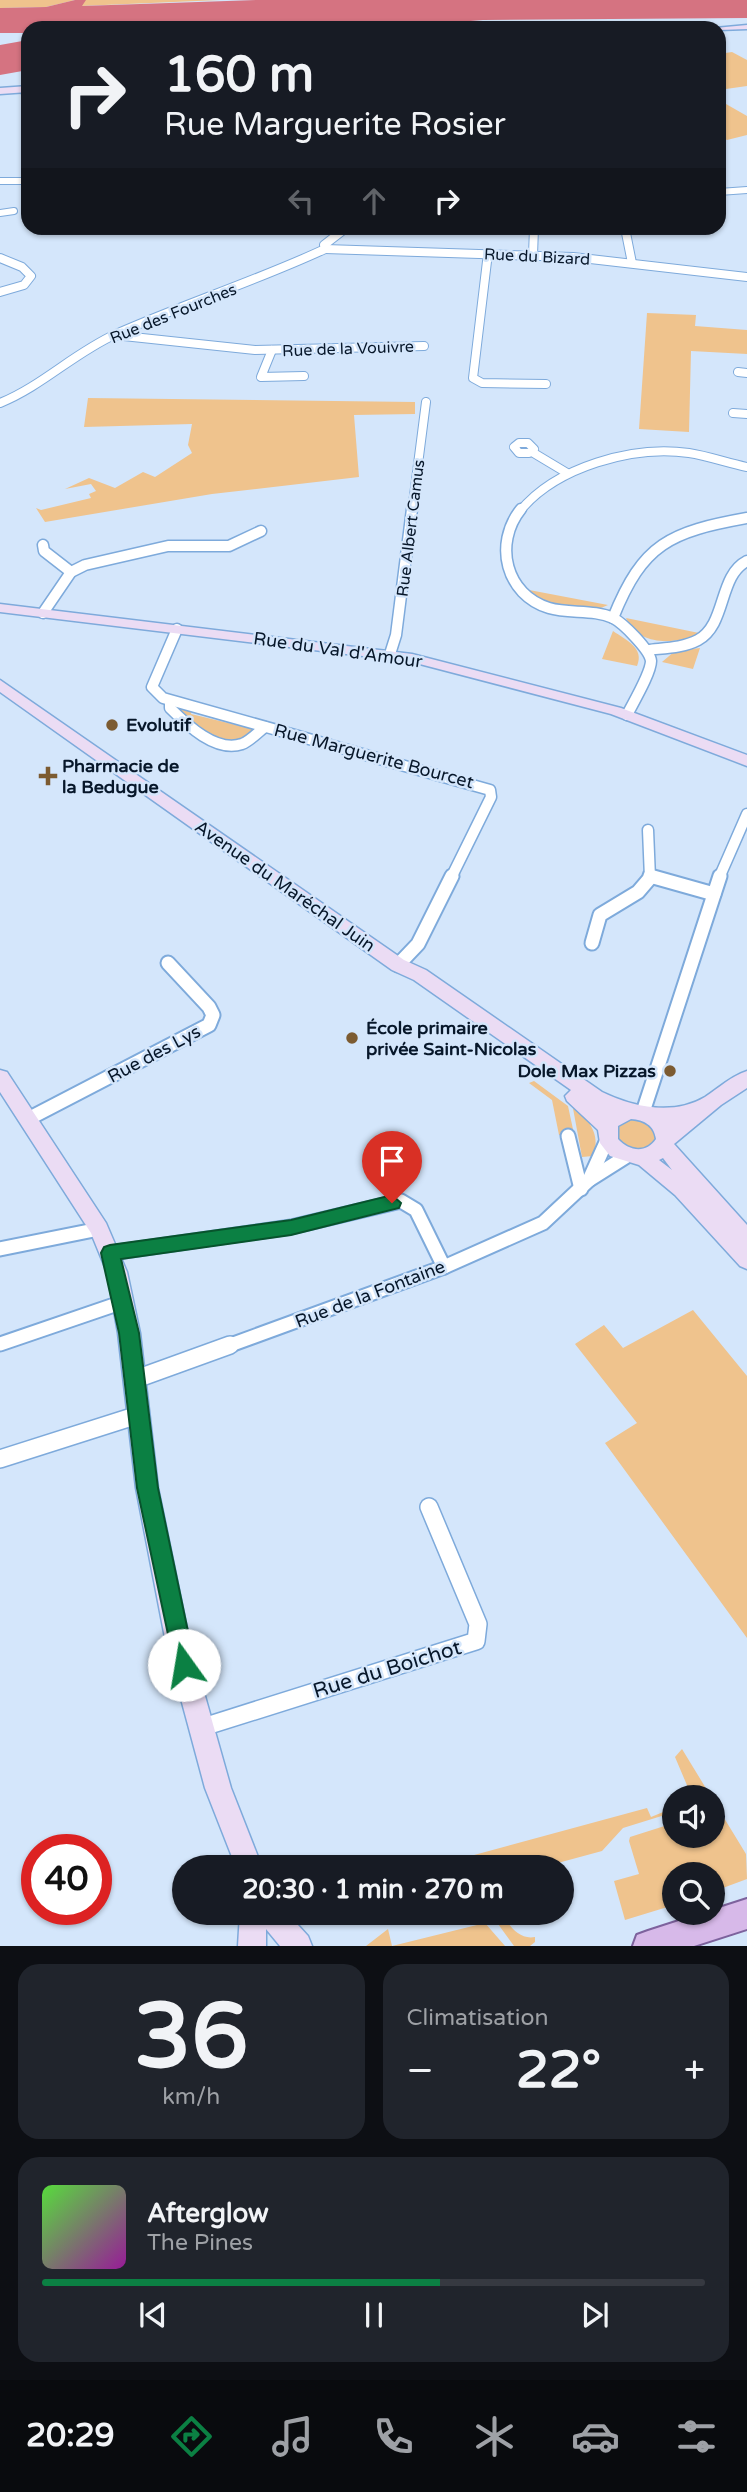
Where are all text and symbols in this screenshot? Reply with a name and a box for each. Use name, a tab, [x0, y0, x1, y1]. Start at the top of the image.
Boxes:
text: 160 m	[164, 46, 314, 105]
icon: right	[49, 49, 140, 140]
text: Rue Marguerite Rosier	[164, 106, 506, 144]
icon: left	[282, 182, 320, 220]
icon: ahead	[355, 182, 393, 220]
icon: right	[428, 182, 466, 220]
street label: Rue du Bizard	[483, 244, 591, 270]
street label: Rue des Fourches	[107, 279, 240, 348]
street label: Rue de la Vouivre	[282, 337, 414, 361]
street label: Rue Albert Camus	[393, 458, 429, 598]
street label: Rue du Val d'Amour	[252, 627, 424, 673]
place label: Evolutif	[126, 714, 192, 736]
marker: Evolutif	[104, 717, 120, 733]
street label: Rue Marguerite Bourcet	[272, 719, 476, 793]
place label: Pharmacie de la Bedugue	[62, 755, 179, 798]
marker: Pharmacie de la Bedugue	[40, 768, 56, 784]
street label: Avenue du Maréchal Juin	[191, 815, 379, 957]
place label: École primaire privée Saint-Nicolas	[366, 1017, 537, 1060]
street label: Rue des Lys	[104, 1020, 204, 1088]
marker: École primaire privée Saint-Nicolas	[344, 1030, 360, 1046]
place label: Dole Max Pizzas	[517, 1060, 656, 1082]
marker: Dole Max Pizzas	[662, 1063, 678, 1079]
pin	[362, 1131, 422, 1203]
icon: arrive	[373, 1142, 411, 1180]
street label: Rue de la Fontaine	[292, 1255, 448, 1333]
position arrow	[147, 1628, 221, 1702]
street label: Rue du Boichot	[310, 1635, 464, 1704]
map controls	[662, 1785, 725, 1925]
button: sound	[662, 1785, 725, 1848]
speed limit sign: 40	[21, 1834, 112, 1925]
button: search	[662, 1862, 725, 1925]
text: 20:30 · 1 min · 270 m	[242, 1874, 504, 1905]
text: 36	[134, 1982, 248, 2092]
text: Climatisation	[407, 2004, 548, 2032]
text: 22°	[516, 2039, 601, 2102]
text: −	[407, 2048, 434, 2094]
text: +	[684, 2048, 705, 2094]
text: km/h	[162, 2083, 220, 2111]
text: Afterglow	[147, 2198, 269, 2229]
text: The Pines	[147, 2229, 253, 2257]
icon: previous	[134, 2296, 172, 2334]
icon: pause	[355, 2296, 393, 2334]
icon: next	[576, 2296, 614, 2334]
icon: directions	[167, 2412, 216, 2461]
icon: music	[268, 2412, 317, 2461]
icon: phone	[369, 2412, 418, 2461]
icon: climate	[470, 2412, 519, 2461]
icon: car	[571, 2412, 620, 2461]
icon: filters	[672, 2412, 721, 2461]
text: 20:29	[26, 2417, 115, 2455]

